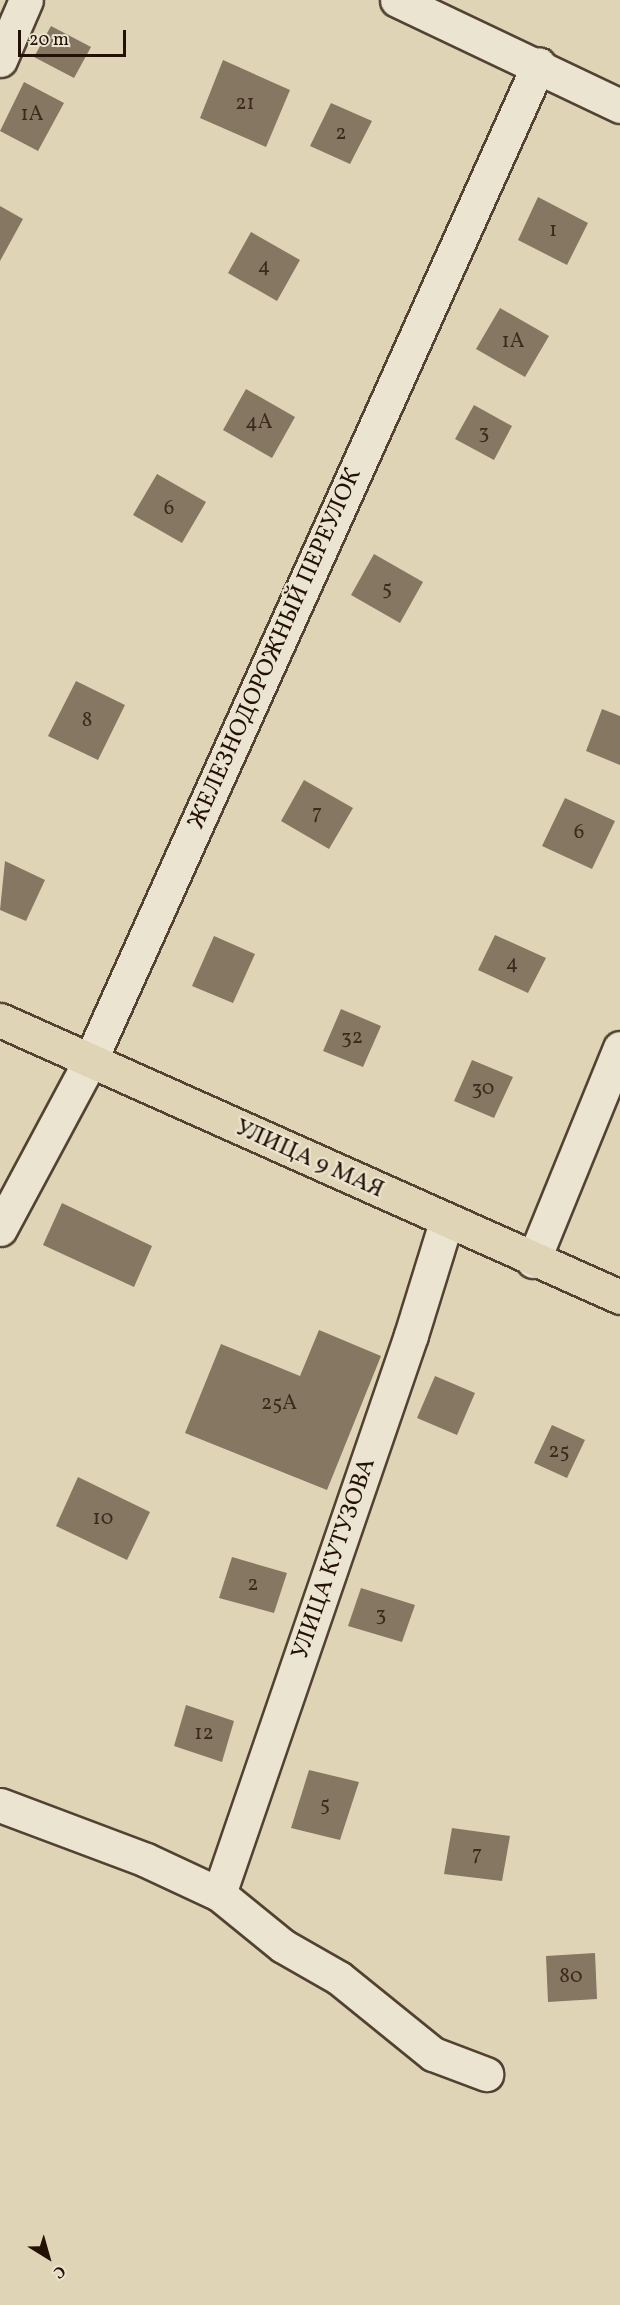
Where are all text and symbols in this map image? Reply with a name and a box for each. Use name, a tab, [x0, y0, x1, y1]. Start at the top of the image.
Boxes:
scale bar	[21, 18, 129, 56]
text: 20 m	[29, 28, 69, 53]
house number: 21	[235, 91, 255, 117]
house number: 1А	[21, 102, 43, 128]
house number: 2	[335, 121, 347, 147]
house number: 1	[549, 218, 557, 244]
house number: 4	[258, 254, 270, 280]
house number: 1А	[502, 329, 524, 355]
house number: 4А	[245, 410, 273, 436]
house number: 3	[479, 420, 489, 446]
street label: ЖЕЛЕЗНОДОРОЖНЫЙ ПЕРЕУЛОК	[183, 464, 369, 834]
house number: 6	[164, 496, 174, 522]
house number: 5	[382, 576, 392, 602]
house number: 8	[82, 708, 92, 734]
house number: 7	[312, 801, 322, 827]
house number: 6	[574, 820, 584, 846]
house number: 4	[506, 951, 518, 977]
house number: 32	[341, 1025, 363, 1051]
house number: 30	[472, 1076, 494, 1102]
street label: УЛИЦА 9 МАЯ	[230, 1114, 388, 1206]
house number: 25А	[261, 1391, 297, 1417]
house number: 25	[548, 1439, 570, 1465]
street label: УЛИЦА КУТУЗОВА	[287, 1455, 383, 1663]
house number: 10	[93, 1506, 113, 1532]
house number: 2	[247, 1572, 259, 1598]
house number: 3	[376, 1602, 386, 1628]
house number: 12	[194, 1721, 214, 1747]
house number: 5	[320, 1792, 330, 1818]
house number: 7	[472, 1842, 482, 1868]
house number: 80	[559, 1964, 583, 1990]
north arrow	[18, 2227, 78, 2287]
text: С	[48, 2259, 70, 2283]

